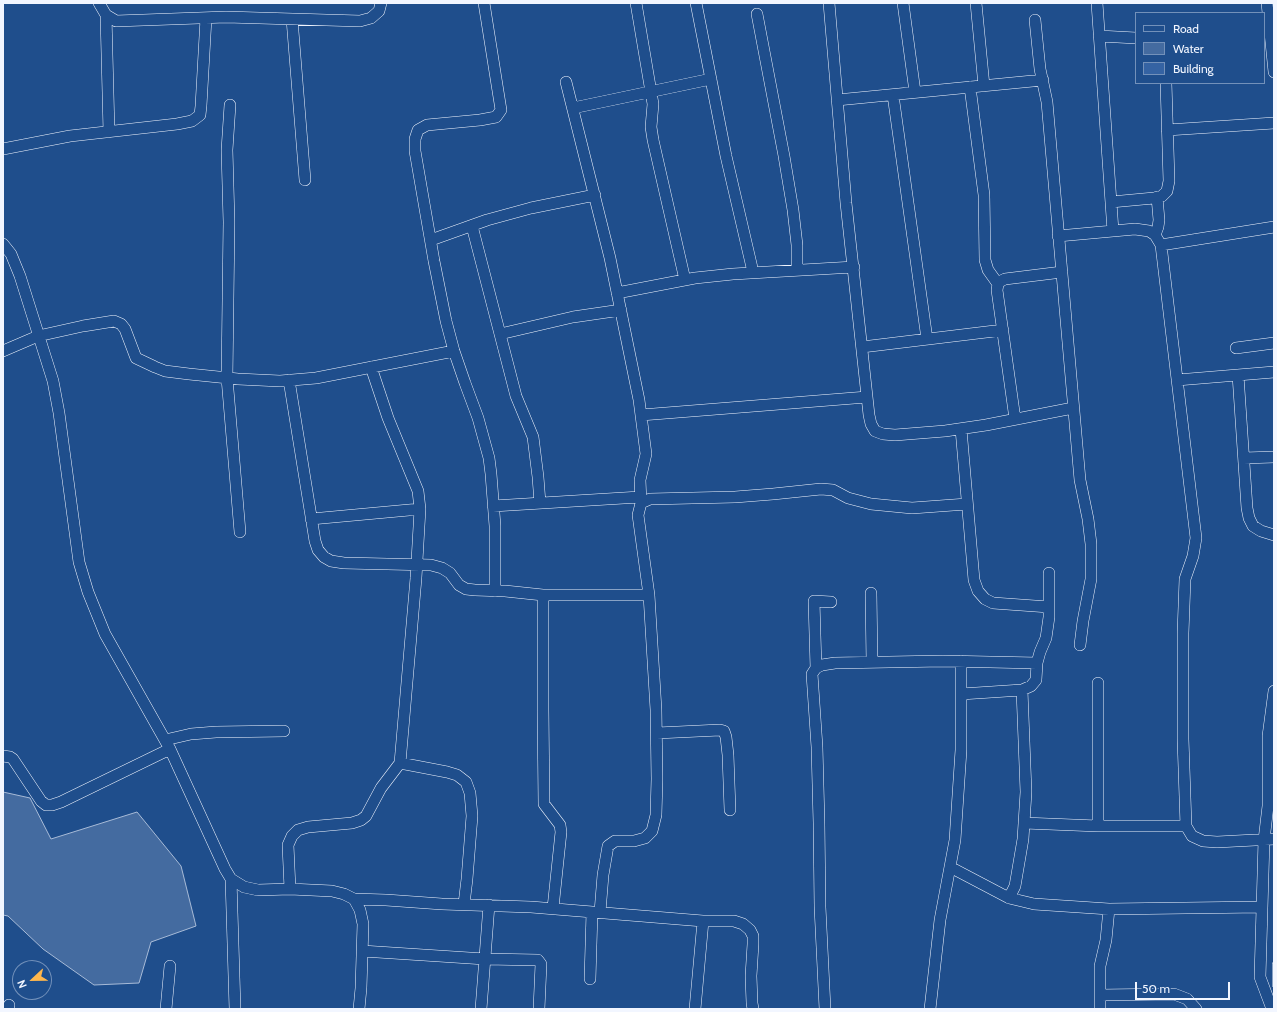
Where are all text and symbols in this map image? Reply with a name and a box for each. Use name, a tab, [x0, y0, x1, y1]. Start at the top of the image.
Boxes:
legend	[1135, 12, 1265, 84]
text: Road	[1173, 21, 1199, 36]
text: Water	[1173, 41, 1203, 56]
text: Building	[1173, 61, 1214, 76]
north arrow	[12, 960, 52, 1000]
scale bar	[1137, 974, 1232, 1000]
text: N	[14, 978, 30, 990]
text: 50 m	[1142, 981, 1170, 996]

